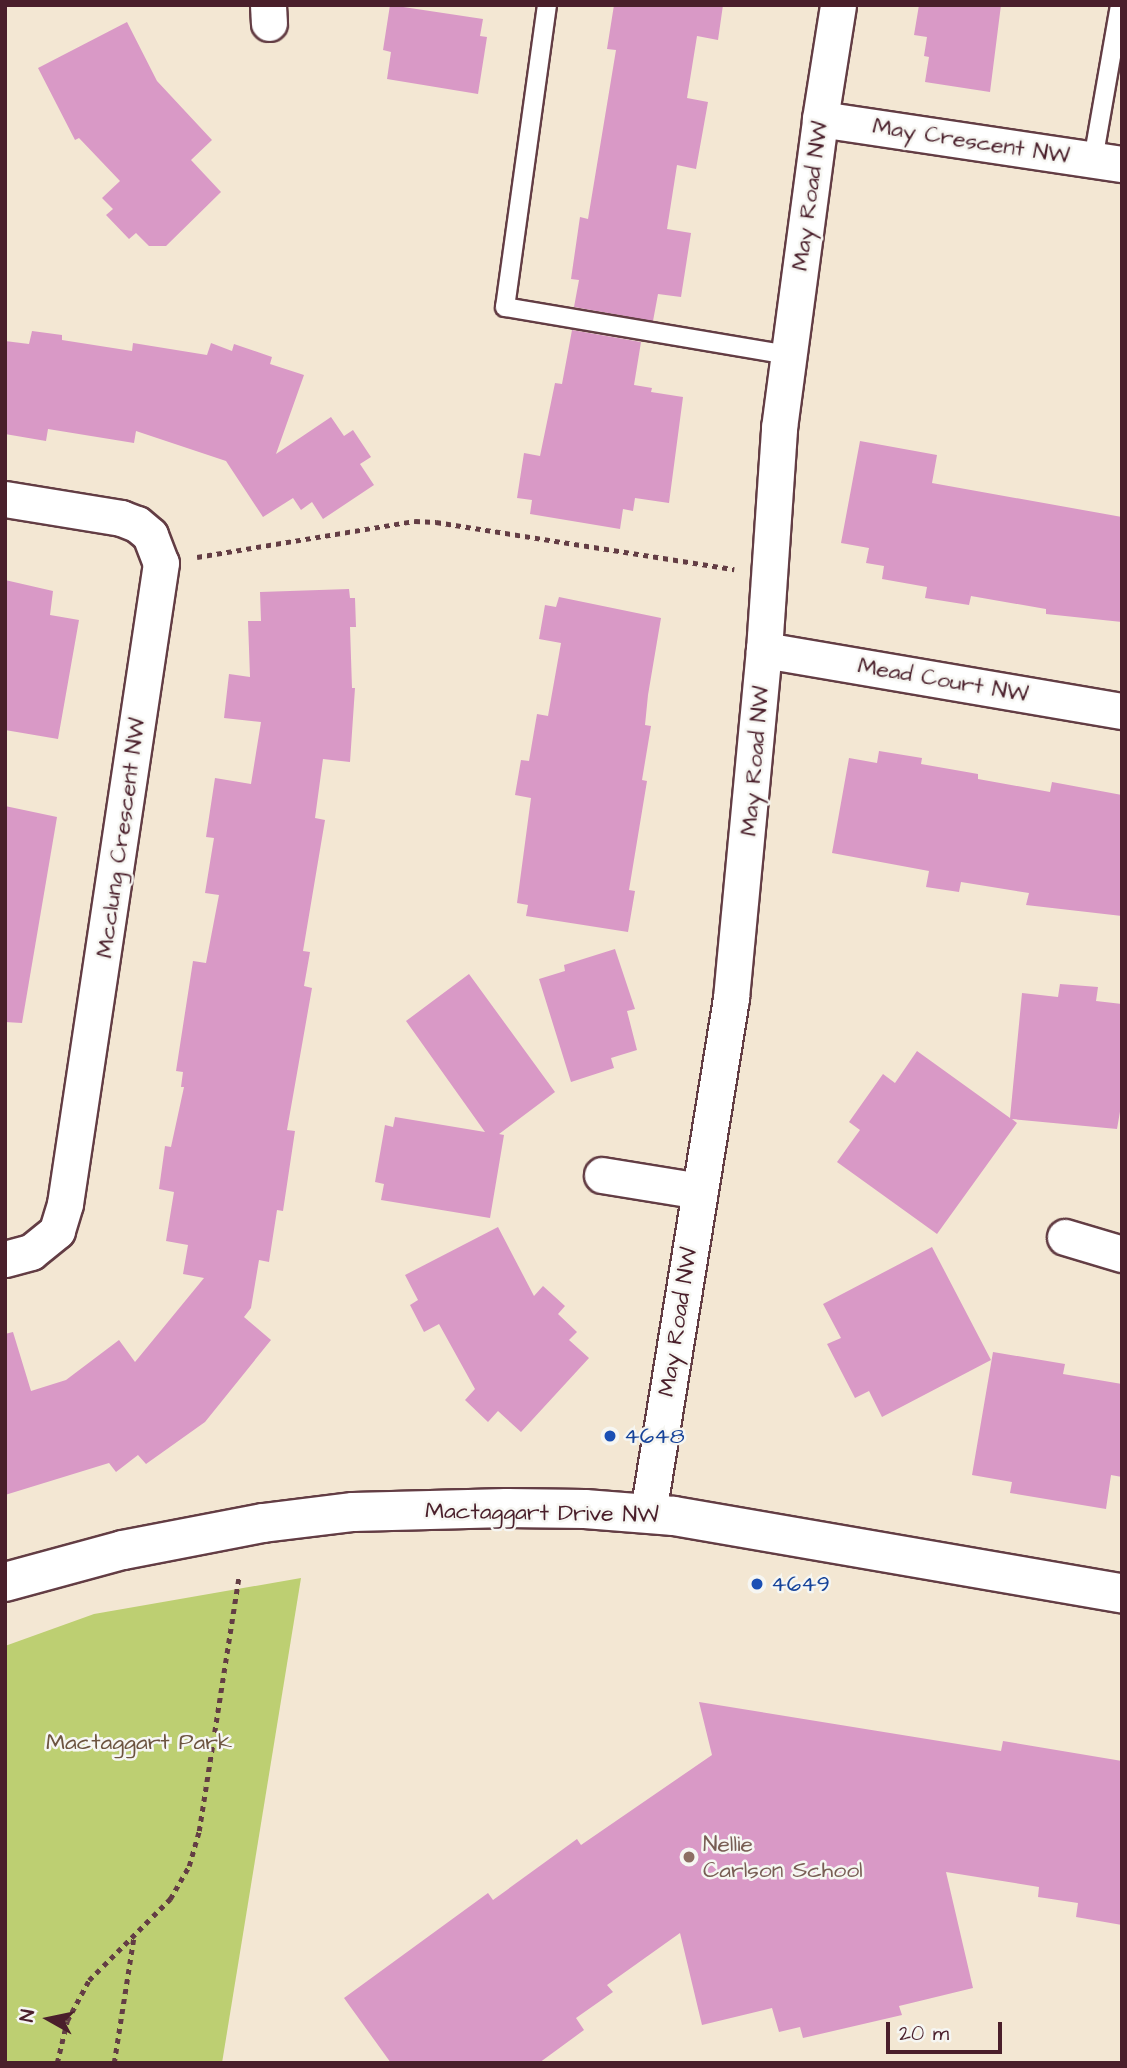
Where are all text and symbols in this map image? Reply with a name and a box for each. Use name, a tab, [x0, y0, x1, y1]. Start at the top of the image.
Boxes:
street label: May Crescent NW	[871, 112, 1071, 170]
street label: May Road NW	[786, 119, 834, 273]
street label: Mead Court NW	[856, 651, 1030, 709]
street label: May Road NW	[735, 685, 775, 837]
street label: Mcclung Crescent NW	[90, 716, 152, 960]
street label: May Road NW	[653, 1245, 703, 1399]
place label: 4648	[624, 1422, 685, 1450]
marker: 4648	[602, 1428, 618, 1444]
street label: Mactaggart Drive NW	[425, 1497, 659, 1529]
place label: 4649	[771, 1570, 830, 1598]
marker: 4649	[749, 1576, 765, 1592]
park label: Mactaggart Park	[46, 1728, 232, 1756]
place label: Nellie Carlson School	[703, 1830, 863, 1884]
marker: Nellie Carlson School	[681, 1849, 697, 1865]
north arrow	[14, 1984, 84, 2054]
text: N	[13, 2008, 42, 2024]
scale bar	[889, 2008, 1004, 2052]
text: 20 m	[899, 2019, 949, 2048]

